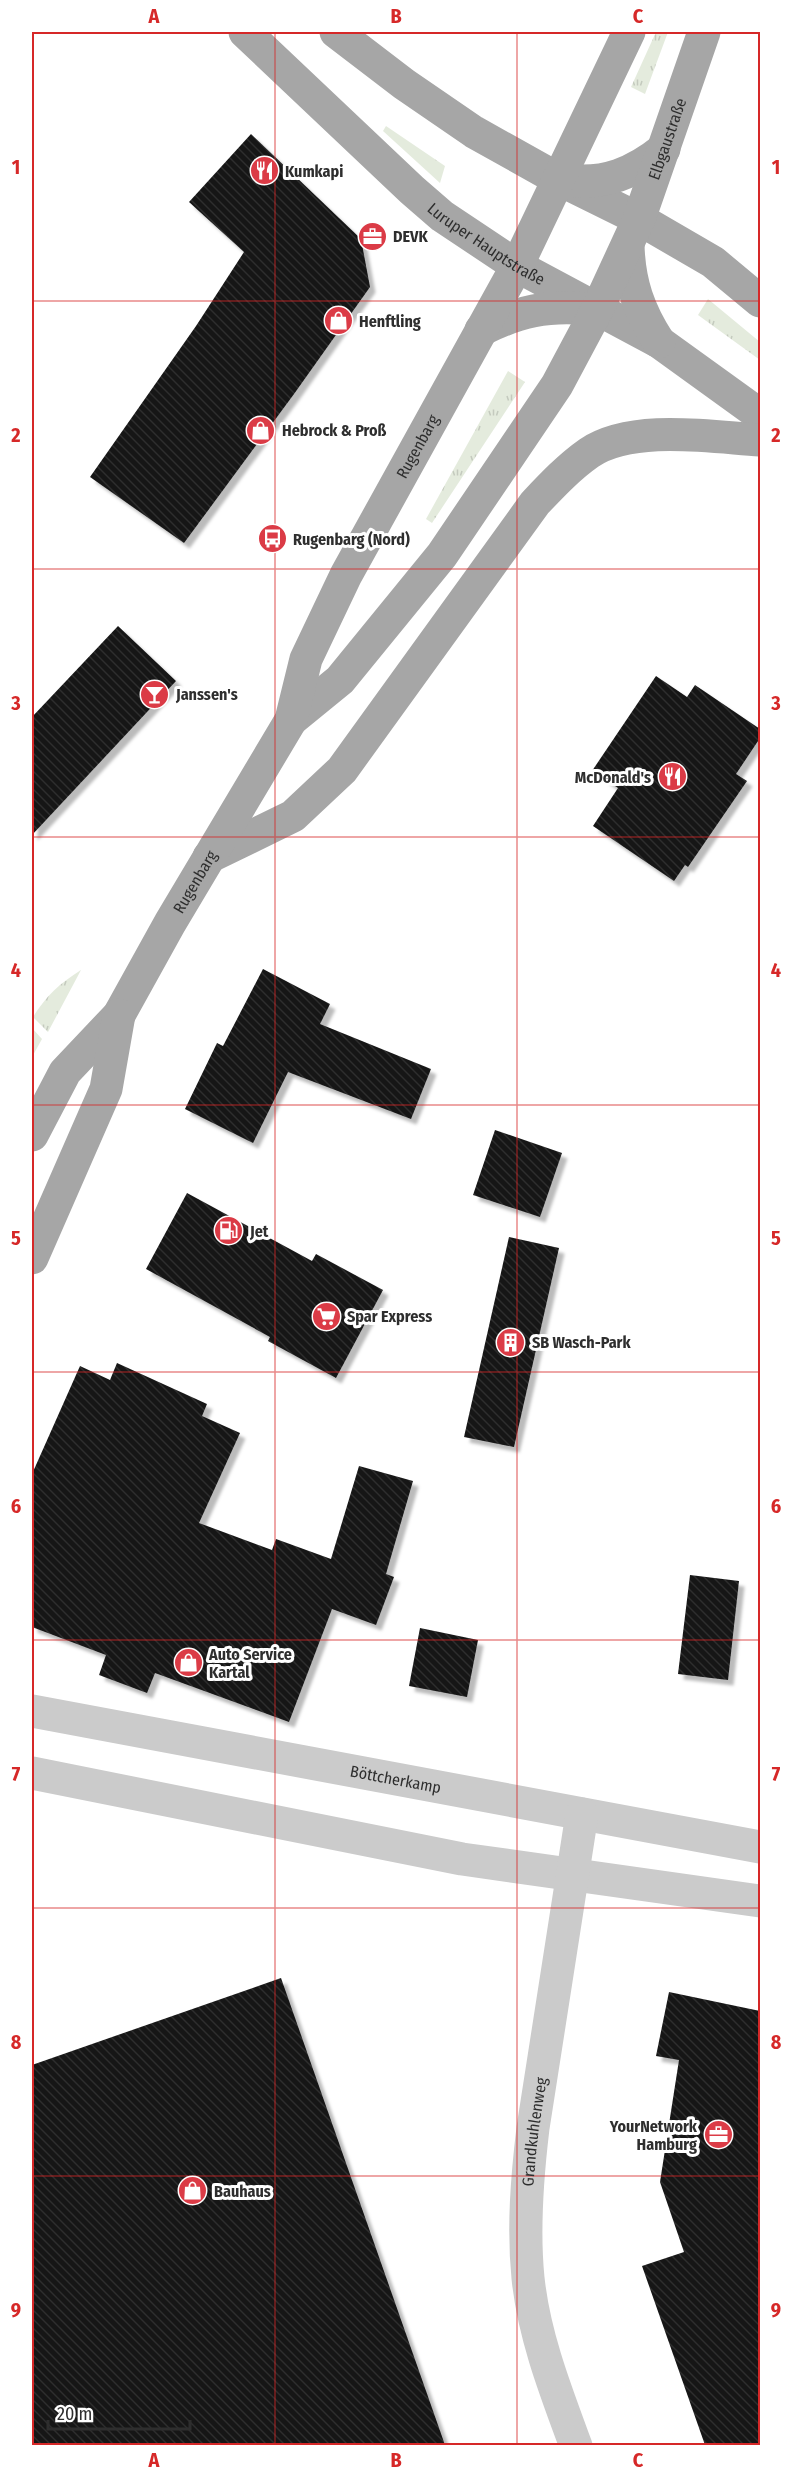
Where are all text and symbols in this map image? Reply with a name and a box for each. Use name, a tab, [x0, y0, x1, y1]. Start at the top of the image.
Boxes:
text: A	[148, 4, 161, 28]
text: B	[390, 4, 402, 28]
text: C	[633, 4, 644, 28]
street label: Elbgaustraße	[644, 96, 690, 182]
text: 1	[12, 155, 20, 179]
restaurant icon: Kumkapi	[248, 155, 280, 187]
text: 1	[772, 155, 780, 179]
place label: Kumkapi	[285, 162, 343, 181]
street label: Luruper Hauptstraße	[424, 199, 548, 289]
office icon: DEVK	[356, 220, 388, 252]
place label: DEVK	[393, 227, 429, 246]
shop icon: Henftling	[322, 305, 354, 337]
place label: Henftling	[359, 312, 421, 331]
street label: Rugenbarg	[392, 411, 443, 482]
shop icon: Hebrock & Proß	[245, 414, 277, 446]
place label: Hebrock & Proß	[282, 421, 387, 440]
text: 2	[10, 423, 21, 447]
text: 2	[770, 423, 781, 447]
bus stop icon: Rugenbarg (Nord)	[256, 523, 288, 555]
place label: Rugenbarg (Nord)	[293, 530, 410, 549]
bar icon: Janssen's	[139, 678, 171, 710]
place label: Janssen's	[175, 685, 238, 704]
text: 3	[10, 691, 21, 715]
text: 3	[770, 691, 781, 715]
restaurant icon: McDonald's	[656, 761, 688, 793]
place label: McDonald's	[575, 768, 651, 787]
street label: Rugenbarg	[169, 847, 221, 917]
text: 4	[11, 958, 21, 982]
text: 4	[771, 958, 781, 982]
fuel station icon: Jet	[213, 1215, 245, 1247]
place label: Jet	[249, 1222, 269, 1241]
text: 5	[11, 1226, 21, 1250]
text: 5	[771, 1226, 781, 1250]
supermarket icon: Spar Express	[310, 1300, 342, 1332]
place label: Spar Express	[347, 1307, 432, 1326]
building icon: SB Wasch-Park	[495, 1326, 527, 1358]
place label: SB Wasch-Park	[532, 1333, 631, 1352]
text: 6	[11, 1494, 21, 1518]
text: 6	[771, 1494, 781, 1518]
place label: Auto Service Kartal	[208, 1645, 292, 1682]
shop icon: Auto Service Kartal	[172, 1647, 204, 1679]
text: 7	[12, 1762, 21, 1786]
street label: Böttcherkamp	[349, 1762, 443, 1797]
text: 7	[772, 1762, 781, 1786]
text: 8	[11, 2030, 22, 2054]
text: 8	[771, 2030, 782, 2054]
street label: Grandkuhlenweg	[518, 2075, 551, 2187]
place label: YourNetwork Hamburg	[609, 2117, 698, 2154]
office icon: YourNetwork Hamburg	[702, 2119, 734, 2151]
shop icon: Bauhaus	[177, 2175, 209, 2207]
place label: Bauhaus	[214, 2182, 271, 2201]
text: 9	[11, 2298, 21, 2322]
text: 9	[771, 2298, 781, 2322]
scale bar	[48, 2393, 190, 2431]
text: 20 m	[57, 2403, 92, 2425]
text: A	[148, 2448, 161, 2472]
text: B	[390, 2448, 402, 2472]
text: C	[633, 2448, 644, 2472]

